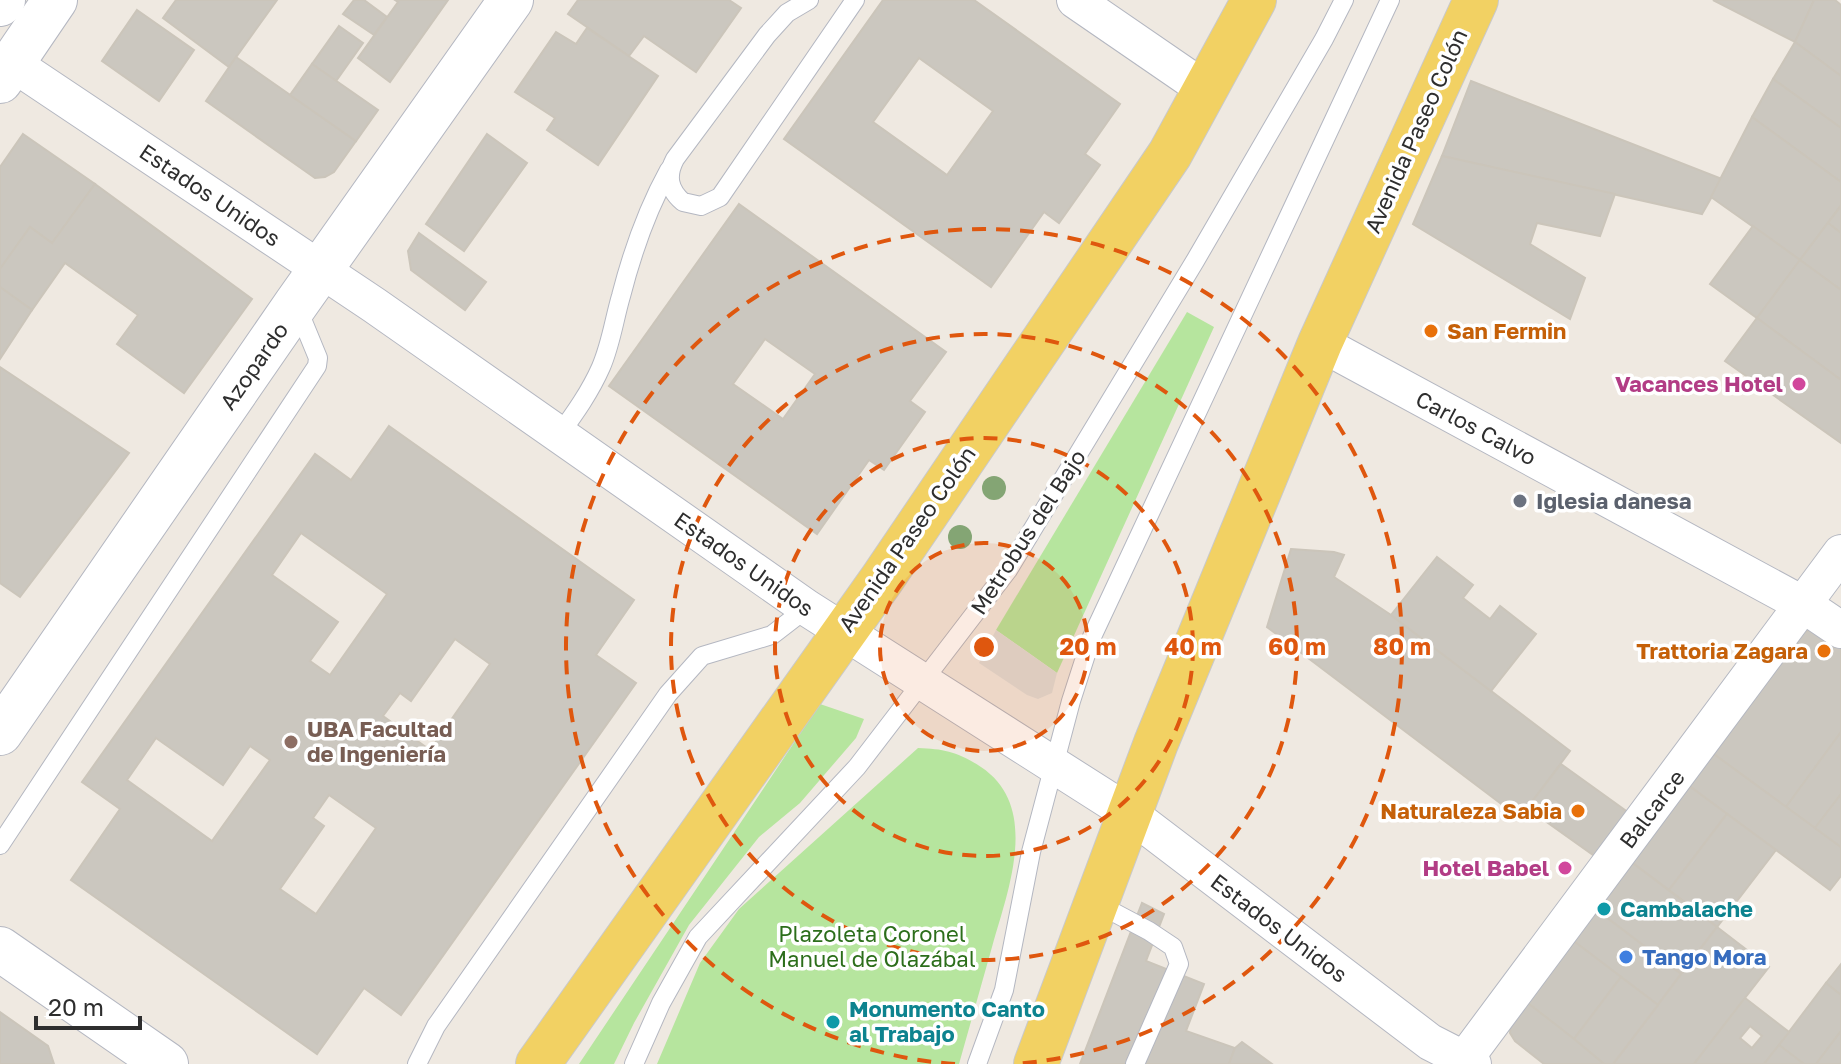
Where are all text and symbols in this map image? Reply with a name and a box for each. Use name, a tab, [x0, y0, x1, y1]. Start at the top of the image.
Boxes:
street label: Avenida Paseo Colón	[1358, 25, 1473, 237]
street label: Estados Unidos	[135, 138, 286, 252]
street label: Azopardo	[214, 317, 293, 415]
place label: San Fermin	[1447, 317, 1566, 344]
marker: San Fermin	[1422, 322, 1440, 340]
place label: Vacances Hotel	[1615, 370, 1783, 397]
marker: Vacances Hotel	[1790, 375, 1808, 393]
street label: Carlos Calvo	[1412, 385, 1541, 471]
street label: Avenida Paseo Colón	[832, 441, 981, 637]
street label: Metrobus del Bajo	[964, 444, 1091, 619]
place label: Iglesia danesa	[1536, 487, 1692, 514]
marker: Iglesia danesa	[1511, 492, 1529, 510]
street label: Estados Unidos	[669, 505, 819, 622]
text: 20 m	[1059, 631, 1117, 660]
text: 40 m	[1164, 631, 1222, 660]
text: 60 m	[1268, 631, 1326, 660]
text: 80 m	[1373, 631, 1431, 660]
centre of rings	[970, 633, 998, 661]
place label: Trattoria Zagara	[1636, 637, 1808, 664]
marker: Trattoria Zagara	[1815, 642, 1833, 660]
place label: UBA Facultad de Ingeniería	[307, 715, 452, 767]
marker: UBA Facultad de Ingeniería	[282, 733, 300, 751]
street label: Balcarce	[1613, 764, 1690, 853]
place label: Naturaleza Sabia	[1380, 797, 1562, 824]
marker: Naturaleza Sabia	[1569, 802, 1587, 820]
place label: Hotel Babel	[1422, 854, 1549, 881]
marker: Hotel Babel	[1556, 859, 1574, 877]
street label: Estados Unidos	[1206, 867, 1353, 988]
place label: Cambalache	[1620, 895, 1753, 922]
marker: Cambalache	[1595, 900, 1613, 918]
park label: Plazoleta Coronel Manuel de Olazábal	[768, 920, 976, 972]
place label: Tango Mora	[1642, 943, 1767, 970]
marker: Tango Mora	[1617, 948, 1635, 966]
scale bar	[36, 980, 140, 1030]
text: 20 m	[48, 992, 104, 1021]
place label: Monumento Canto al Trabajo	[849, 995, 1045, 1047]
marker: Monumento Canto al Trabajo	[824, 1013, 842, 1031]

